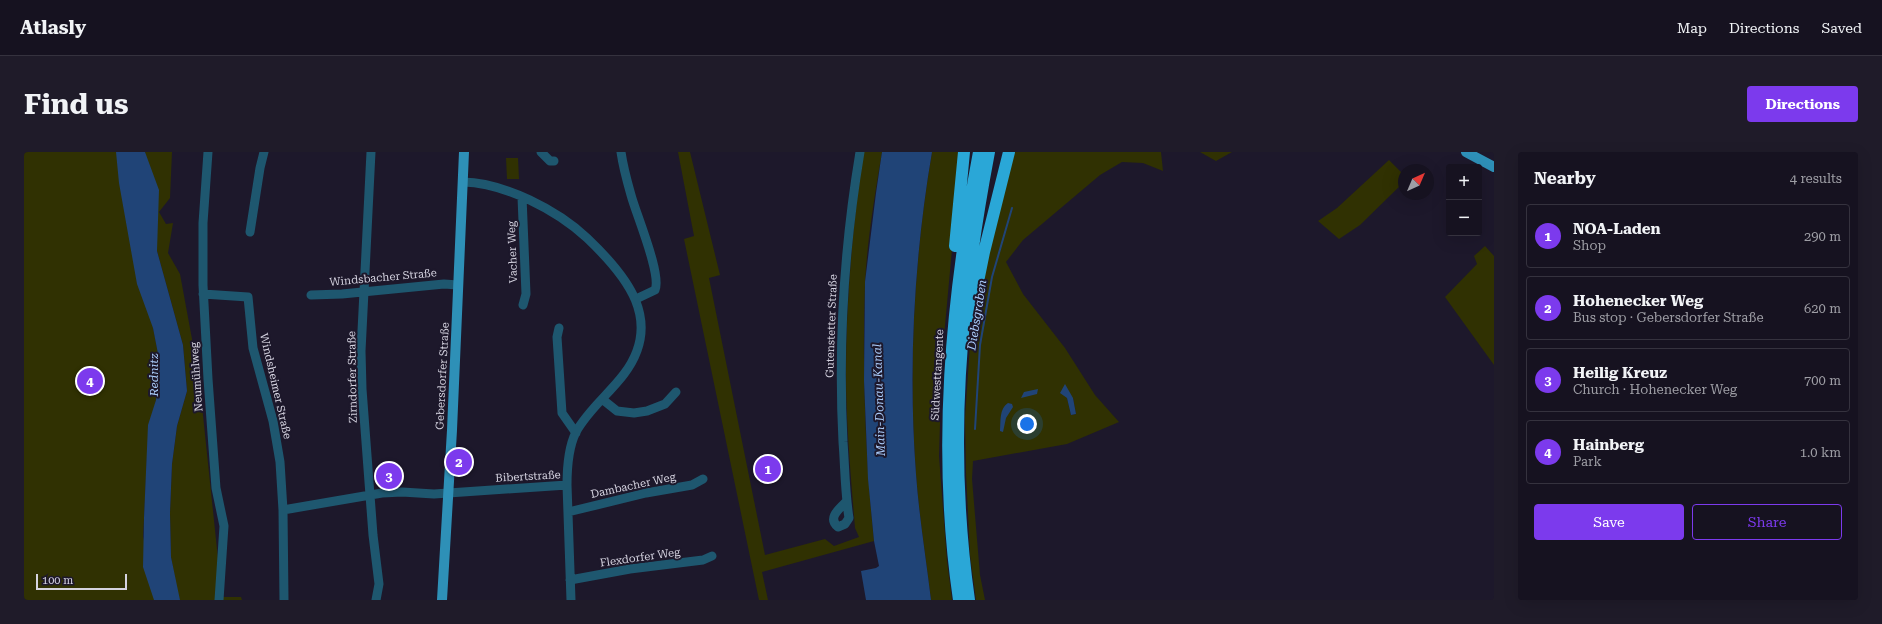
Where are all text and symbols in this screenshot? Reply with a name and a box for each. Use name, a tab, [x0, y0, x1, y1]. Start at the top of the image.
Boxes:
text: Atlasly	[20, 16, 86, 39]
text: Map	[1677, 20, 1707, 36]
text: Directions	[1729, 20, 1799, 36]
text: Saved	[1821, 20, 1862, 36]
button: Directions	[1747, 86, 1858, 122]
text: Find us	[24, 88, 128, 121]
north arrow	[1398, 164, 1434, 200]
map controls	[1446, 164, 1482, 236]
button: +	[1446, 164, 1482, 200]
text: Nearby	[1534, 168, 1596, 188]
text: 4 results	[1790, 171, 1842, 186]
button: −	[1446, 200, 1482, 236]
street label: Vacher Weg	[505, 220, 520, 283]
text: NOA-Laden	[1573, 220, 1661, 238]
text: 1	[1544, 229, 1552, 244]
text: 290 m	[1804, 229, 1841, 244]
text: Shop	[1573, 238, 1606, 253]
street label: Windsbacher Straße	[329, 266, 437, 289]
street label: Gutenstetter Straße	[823, 274, 840, 378]
water label: Diebsgraben	[964, 279, 989, 352]
text: Hohenecker Weg	[1573, 292, 1703, 310]
text: 2	[1544, 301, 1552, 316]
text: 620 m	[1804, 301, 1841, 316]
text: Bus stop · Gebersdorfer Straße	[1573, 310, 1764, 325]
street label: Gebersdorfer Straße	[433, 322, 452, 430]
street label: Südwesttangente	[929, 329, 946, 421]
street label: Zirndorfer Straße	[345, 331, 360, 423]
street label: Windsheimer Straße	[257, 332, 294, 440]
street label: Neumühlweg	[188, 341, 205, 412]
water label: Main-Donau-Kanal	[870, 343, 888, 458]
water label: Rednitz	[147, 353, 161, 398]
text: Heilig Kreuz	[1573, 364, 1667, 382]
pin: 4	[77, 366, 103, 396]
text: 3	[1544, 373, 1552, 388]
text: 700 m	[1804, 373, 1841, 388]
text: Church · Hohenecker Weg	[1573, 382, 1737, 397]
your location	[1017, 414, 1037, 434]
text: Hainberg	[1573, 436, 1644, 454]
text: 4	[1544, 445, 1552, 460]
text: 1.0 km	[1800, 445, 1841, 460]
pin: 2	[446, 447, 472, 477]
pin: 1	[755, 454, 781, 484]
text: Park	[1573, 454, 1602, 469]
pin: 3	[376, 461, 402, 491]
street label: Bibertstraße	[495, 468, 561, 485]
street label: Dambacher Weg	[589, 470, 678, 501]
button: Save	[1534, 504, 1684, 540]
button: Share	[1692, 504, 1842, 540]
street label: Flexdorfer Weg	[599, 545, 682, 570]
scale bar	[36, 572, 127, 591]
text: 100 m	[42, 574, 73, 587]

